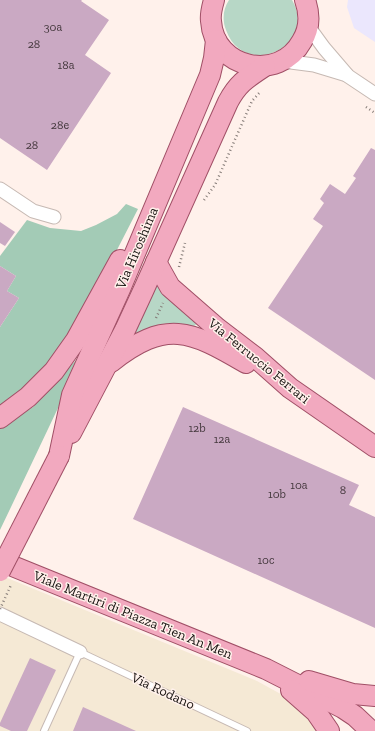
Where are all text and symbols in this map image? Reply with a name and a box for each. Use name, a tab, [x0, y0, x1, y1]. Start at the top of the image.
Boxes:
house number: 30a	[44, 20, 62, 34]
house number: 28	[28, 37, 40, 51]
house number: 18a	[58, 58, 75, 72]
house number: 28e	[51, 118, 69, 132]
house number: 28	[26, 138, 38, 152]
street label: Via Hiroshima	[112, 204, 162, 292]
street label: Via Ferruccio Ferrari	[204, 314, 313, 407]
house number: 12b	[188, 421, 206, 435]
house number: 12a	[214, 432, 230, 446]
house number: 10a	[290, 478, 308, 492]
house number: 8	[340, 483, 346, 497]
house number: 10b	[268, 487, 286, 501]
house number: 10c	[257, 553, 275, 567]
street label: Viale Martiri di Piazza Tien An Men	[30, 567, 235, 663]
street label: Via Rodano	[128, 669, 197, 713]

